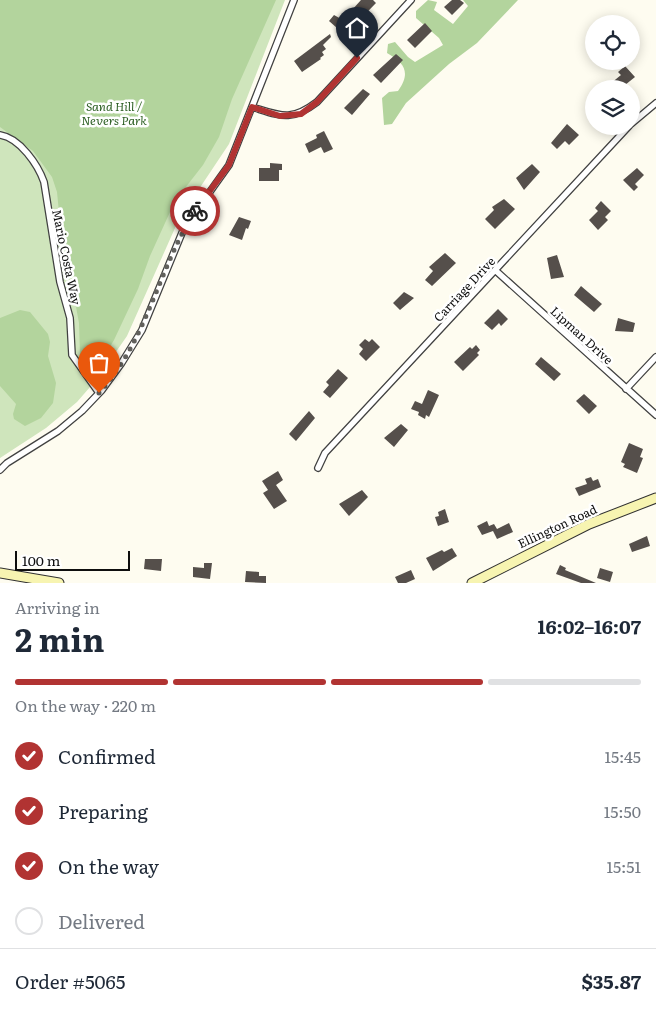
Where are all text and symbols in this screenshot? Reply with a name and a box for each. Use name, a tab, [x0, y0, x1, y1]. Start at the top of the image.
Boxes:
pin	[336, 7, 378, 58]
icon: home	[343, 14, 371, 42]
map controls	[585, 15, 640, 135]
button: locate	[585, 15, 640, 70]
button: layers	[585, 80, 640, 135]
park label: Sand Hill / Nevers Park	[81, 97, 147, 129]
courier	[170, 186, 220, 236]
icon: bike	[181, 197, 209, 225]
street label: Mario Costa Way	[48, 208, 86, 306]
street label: Carriage Drive	[429, 252, 499, 326]
street label: Lipman Drive	[547, 302, 617, 368]
pin	[78, 342, 120, 393]
icon: bag	[85, 349, 113, 377]
street label: Ellington Road	[514, 500, 600, 552]
scale bar	[15, 548, 130, 571]
text: 100 m	[22, 550, 60, 570]
text: Arriving in	[15, 595, 100, 619]
text: 16:02–16:07	[538, 612, 641, 640]
text: 2 min	[15, 614, 104, 662]
text: On the way · 220 m	[15, 693, 156, 717]
icon: check	[15, 742, 43, 770]
text: Confirmed	[58, 742, 156, 770]
text: 15:45	[604, 744, 641, 768]
icon: check	[15, 797, 43, 825]
text: Preparing	[58, 797, 148, 825]
text: 15:50	[604, 799, 641, 823]
icon: check	[15, 852, 43, 880]
text: On the way	[58, 852, 159, 880]
text: 15:51	[606, 854, 641, 878]
text: Delivered	[58, 907, 145, 935]
text: Order #5065	[15, 967, 125, 995]
text: $35.87	[581, 967, 641, 995]

